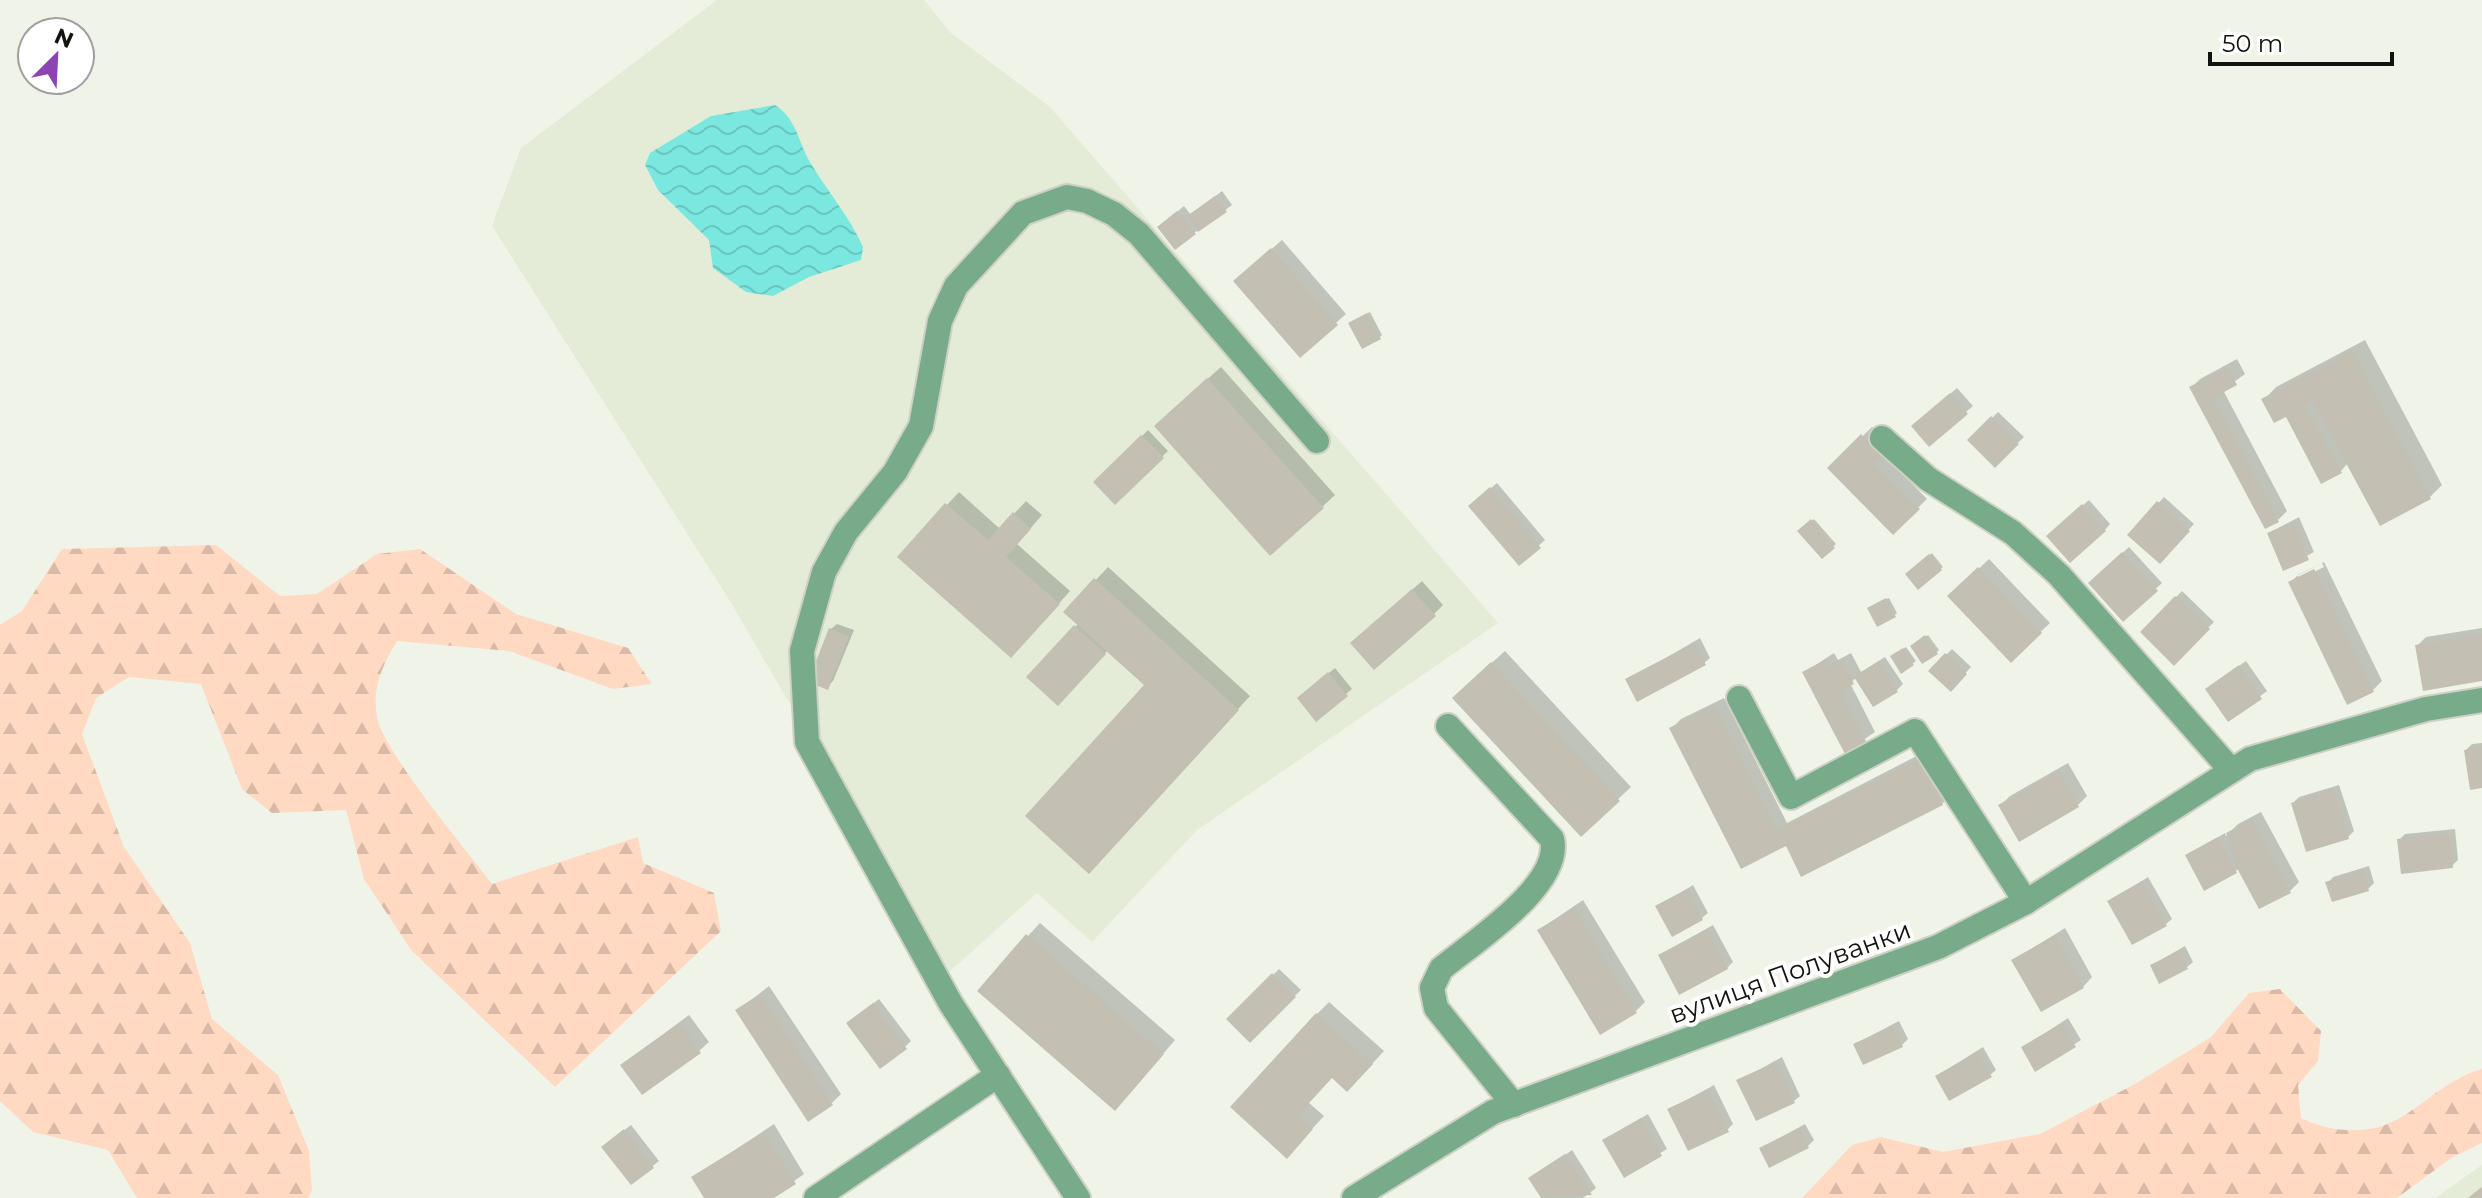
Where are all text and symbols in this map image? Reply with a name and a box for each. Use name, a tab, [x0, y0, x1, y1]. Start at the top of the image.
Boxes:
north arrow	[16, 16, 96, 96]
scale bar	[2210, 16, 2392, 66]
text: N	[50, 22, 78, 54]
text: 50 m	[2222, 29, 2283, 58]
street label: вулиця Полуванки	[1665, 913, 1915, 1031]

